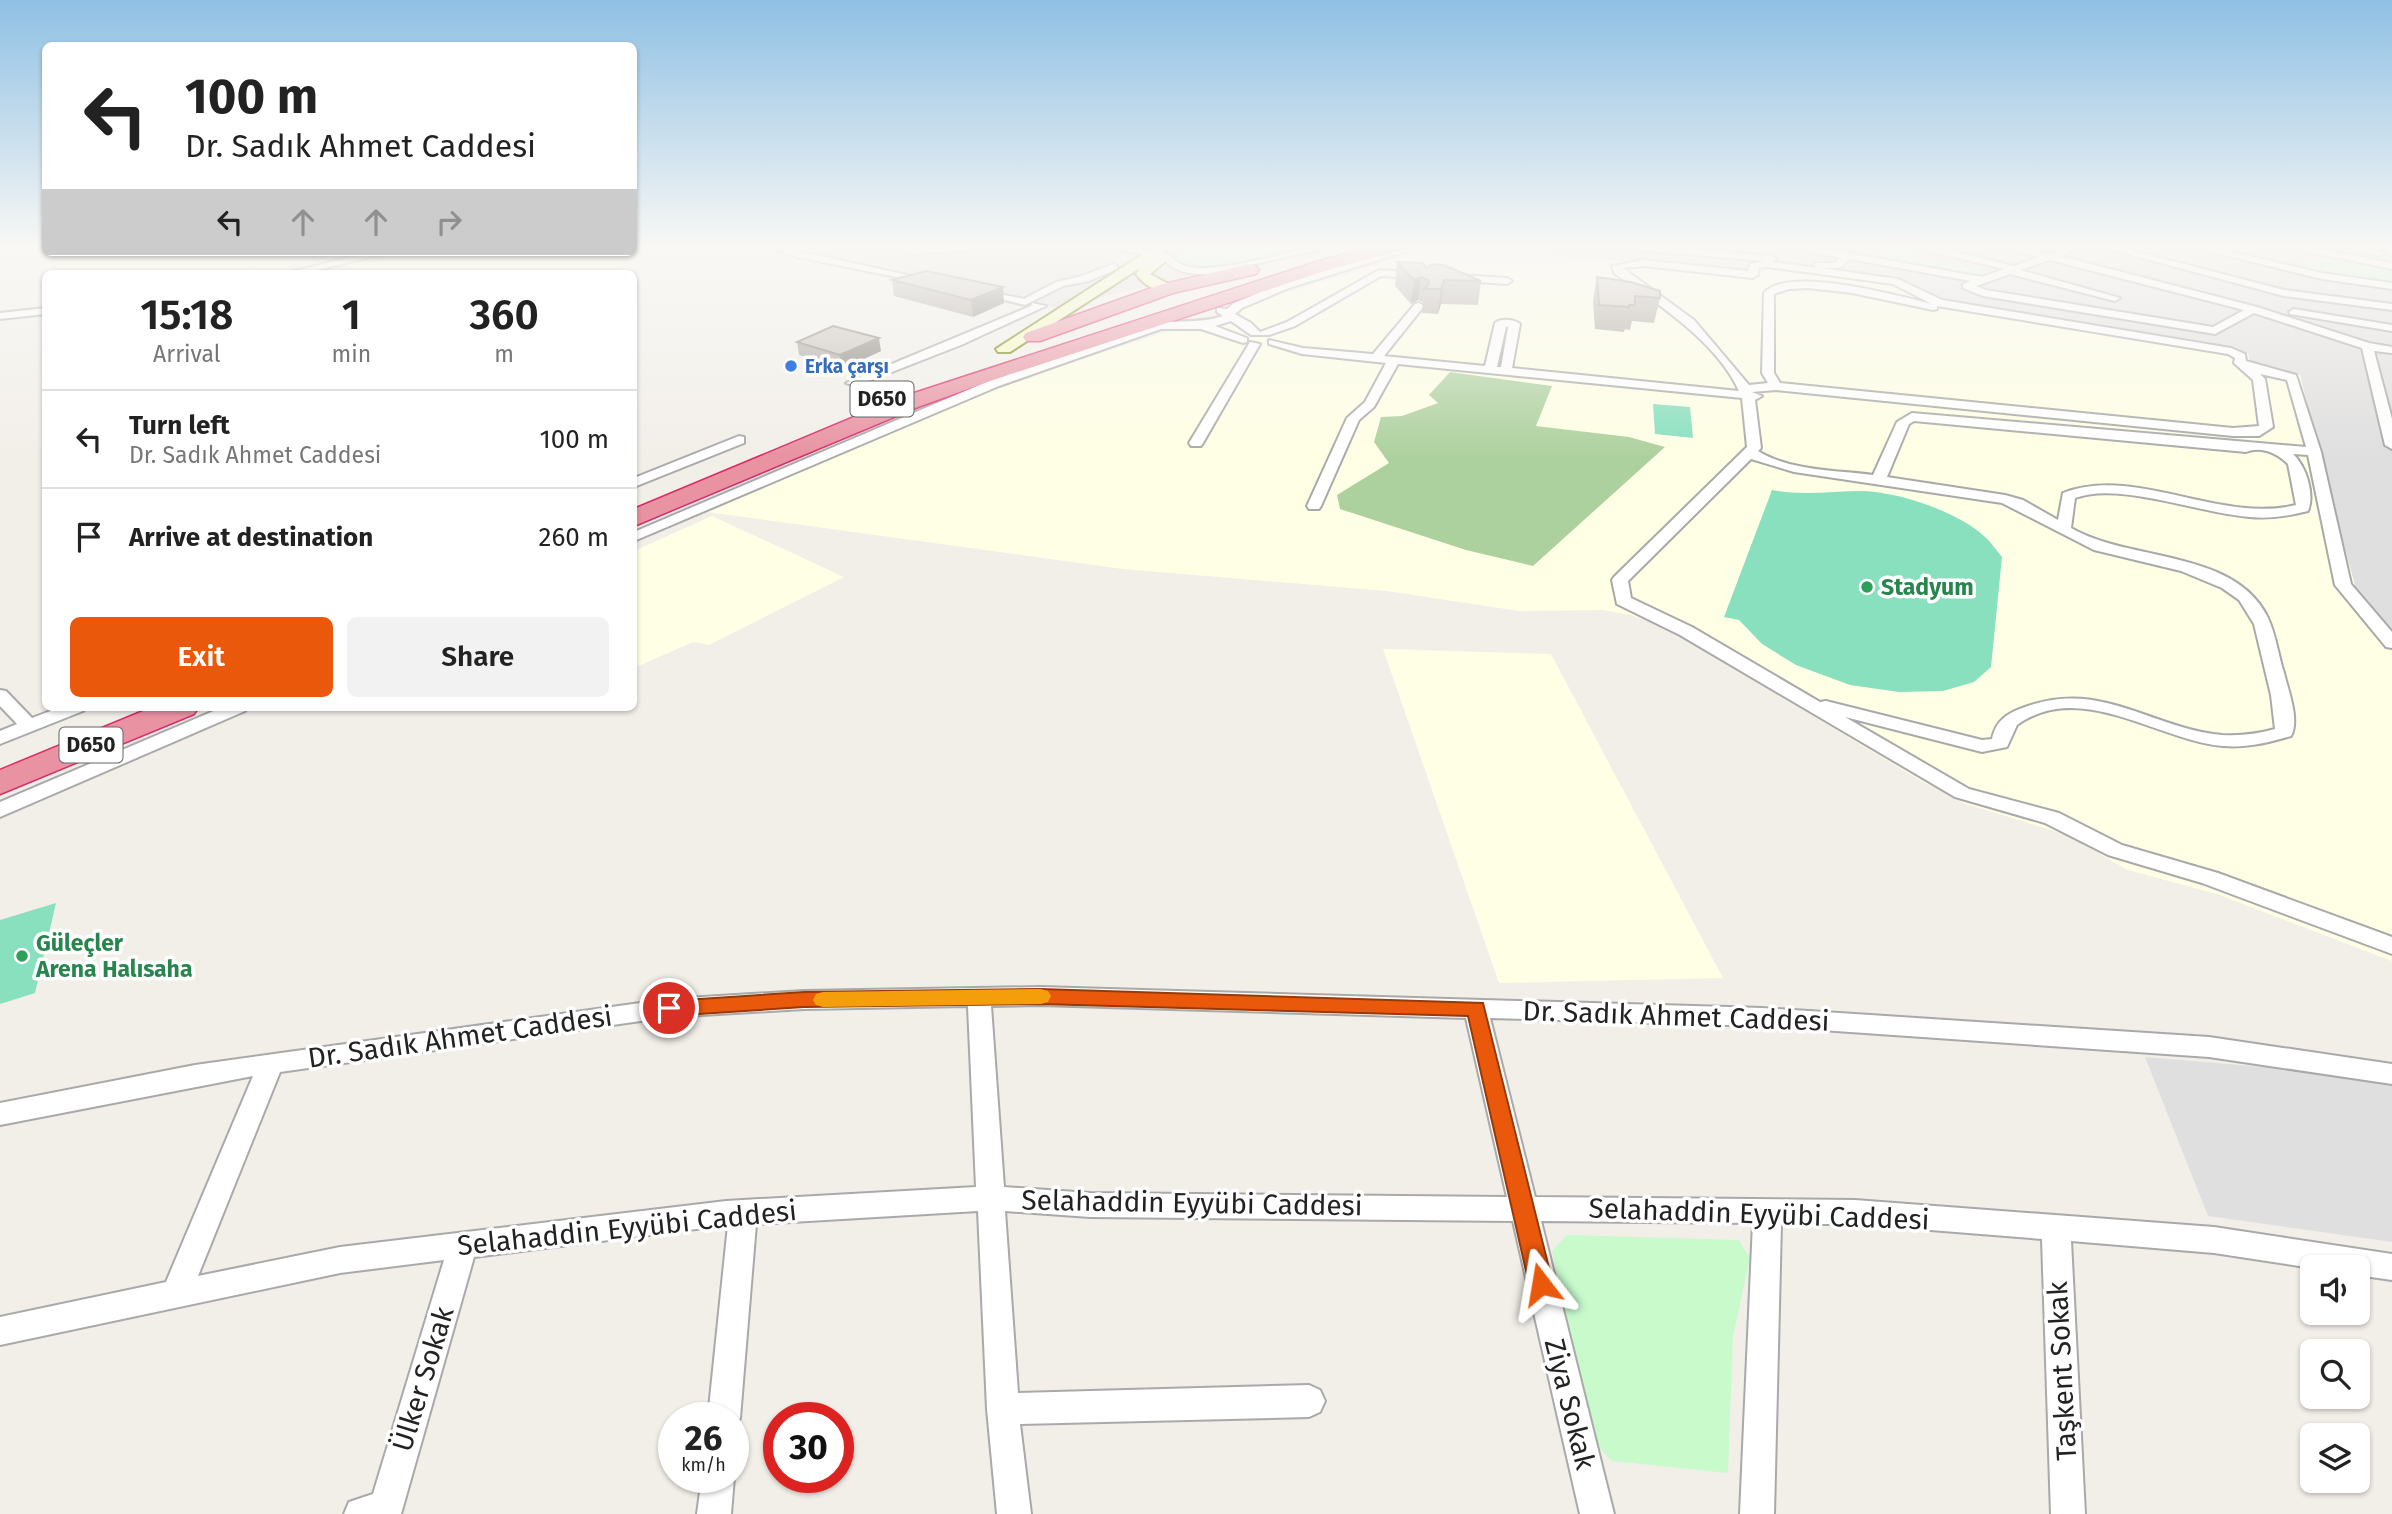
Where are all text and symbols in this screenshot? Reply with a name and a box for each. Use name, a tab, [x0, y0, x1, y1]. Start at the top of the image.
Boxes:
text: 100 m	[185, 67, 318, 126]
icon: left	[70, 70, 161, 161]
text: Dr. Sadık Ahmet Caddesi	[185, 127, 536, 165]
icon: left	[211, 203, 249, 241]
icon: ahead	[284, 203, 322, 241]
icon: ahead	[357, 203, 395, 241]
icon: right	[430, 203, 468, 241]
text: 15:18	[140, 290, 233, 340]
text: 1	[342, 290, 361, 340]
text: 360	[469, 290, 539, 340]
text: Arrival	[153, 340, 220, 368]
text: min	[332, 340, 371, 368]
text: m	[494, 340, 514, 368]
place label: Erka çarşı	[805, 355, 889, 378]
marker: Erka çarşı	[783, 358, 799, 374]
road number: D650	[850, 382, 914, 416]
text: Turn left	[129, 410, 230, 441]
icon: left	[70, 420, 108, 458]
text: 100 m	[540, 424, 609, 455]
text: Dr. Sadık Ahmet Caddesi	[129, 441, 381, 469]
icon: arrive	[70, 518, 108, 556]
text: Arrive at destination	[129, 522, 373, 553]
text: 260 m	[539, 522, 609, 553]
place label: Stadyum	[1881, 573, 1974, 601]
marker: Stadyum	[1859, 579, 1875, 595]
button: Exit	[70, 617, 333, 697]
button: Share	[347, 617, 609, 697]
road number: D650	[60, 728, 122, 762]
place label: Güleçler Arena Halısaha	[35, 929, 193, 983]
marker: Güleçler Arena Halısaha	[14, 948, 30, 964]
pin	[639, 978, 699, 1038]
icon: arrive	[650, 989, 688, 1027]
street label: Dr. Sadık Ahmet Caddesi	[1522, 994, 1830, 1038]
street label: Dr. Sadık Ahmet Caddesi	[306, 999, 614, 1075]
street label: Selahaddin Eyyübi Caddesi	[1021, 1184, 1363, 1222]
street label: Selahaddin Eyyübi Caddesi	[1588, 1192, 1930, 1236]
street label: Selahaddin Eyyübi Caddesi	[456, 1194, 798, 1262]
position arrow	[1504, 1247, 1578, 1321]
map controls	[2300, 1255, 2370, 1493]
button: sound	[2300, 1255, 2370, 1325]
street label: Taşkent Sokak	[2041, 1280, 2083, 1461]
street label: Ülker Sokak	[385, 1302, 461, 1455]
street label: Ziya Sokak	[1538, 1335, 1602, 1473]
button: search	[2300, 1339, 2370, 1409]
speed limit sign: 30	[763, 1402, 854, 1493]
text: 26	[685, 1417, 722, 1459]
button: layers	[2300, 1423, 2370, 1493]
text: km/h	[681, 1454, 726, 1476]

